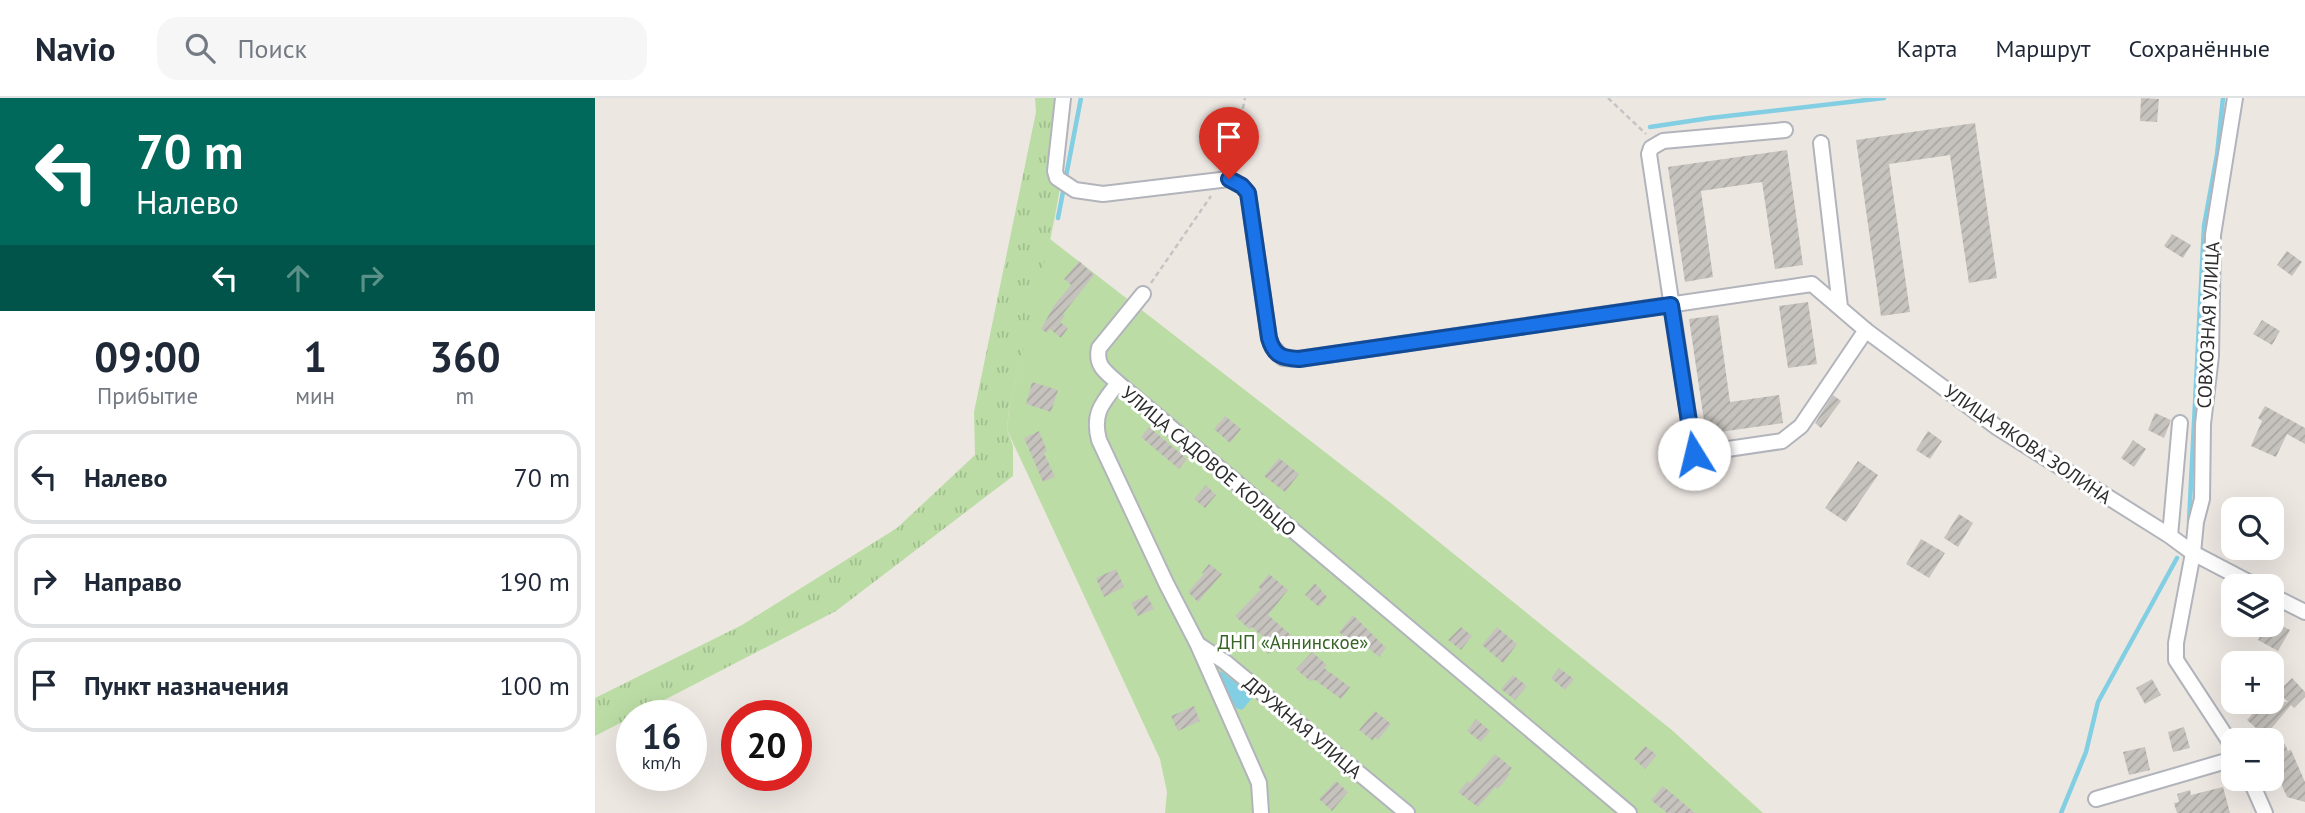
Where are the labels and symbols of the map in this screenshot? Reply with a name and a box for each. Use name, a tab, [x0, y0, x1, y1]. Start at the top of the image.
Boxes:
pin	[1199, 107, 1259, 179]
street label: СОВХОЗНАЯ УЛИЦА	[2192, 241, 2224, 409]
street label: УЛИЦА ЯКОВА ЗОЛИНА	[1940, 379, 2116, 509]
street label: УЛИЦА САДОВОЕ КОЛЬЦО	[1117, 381, 1301, 541]
position arrow	[1657, 417, 1731, 491]
park label: ДНП «Аннинское»	[1218, 630, 1368, 654]
street label: ДРУЖНАЯ УЛИЦА	[1239, 671, 1367, 783]
speed limit sign: 20	[721, 700, 812, 791]

